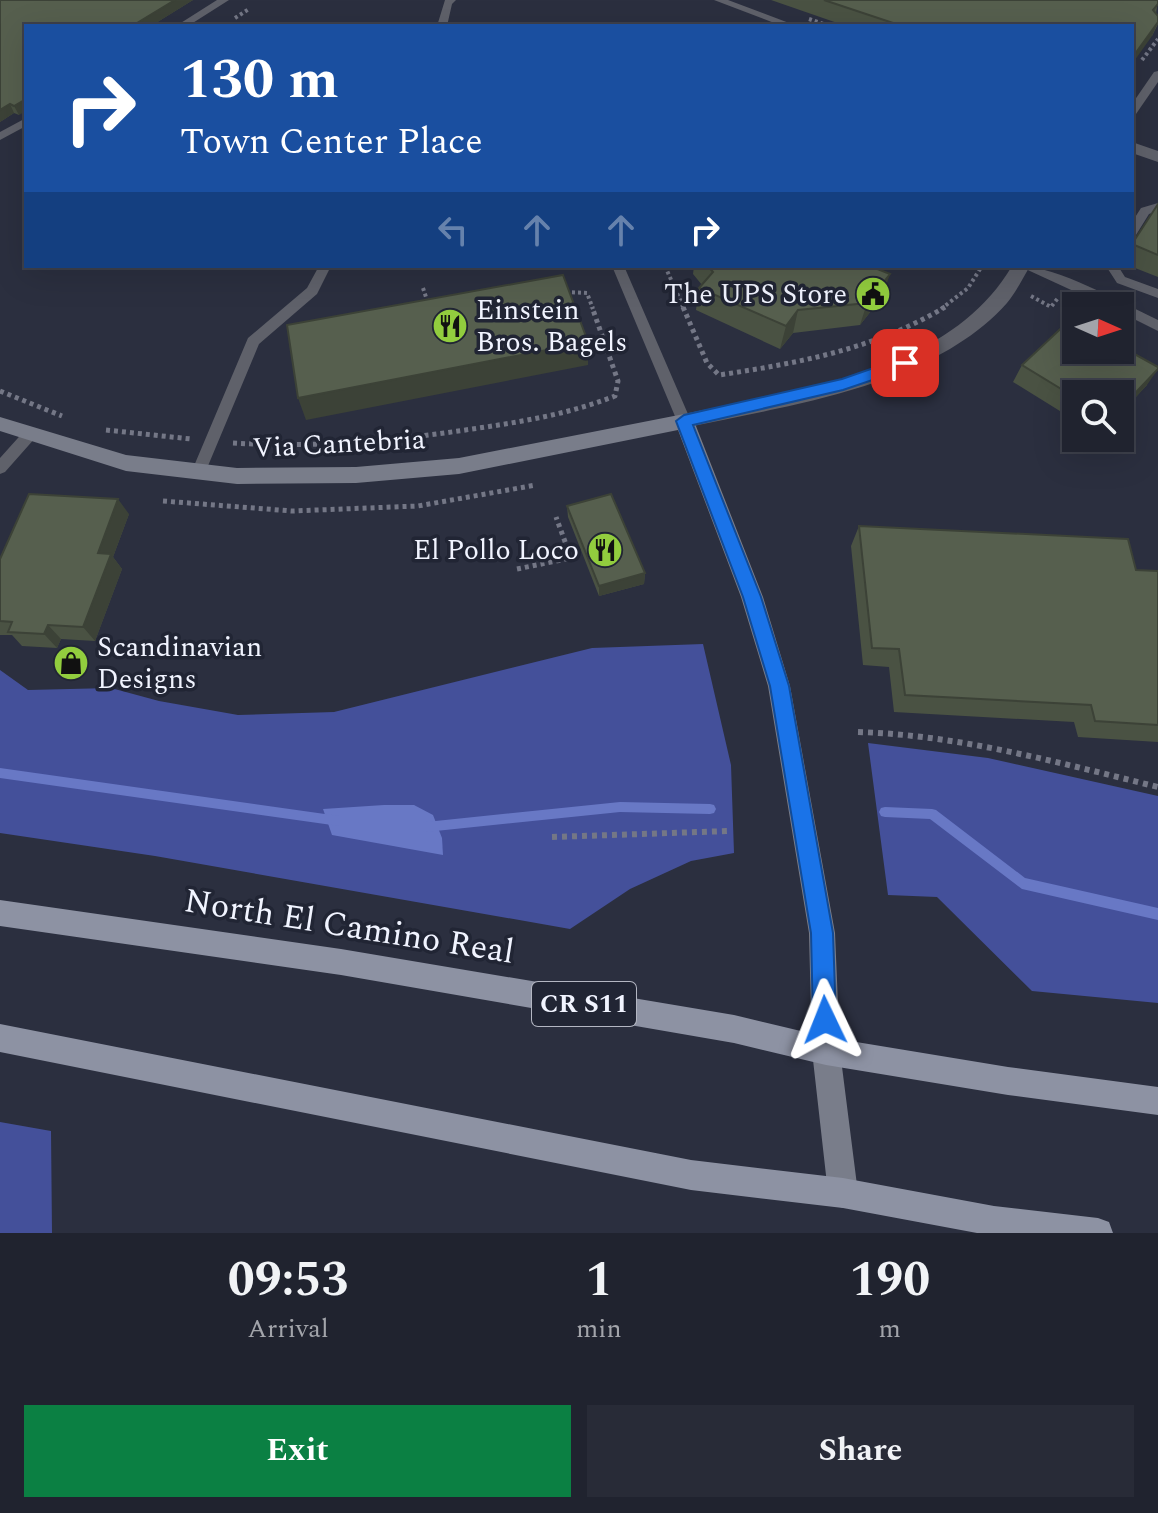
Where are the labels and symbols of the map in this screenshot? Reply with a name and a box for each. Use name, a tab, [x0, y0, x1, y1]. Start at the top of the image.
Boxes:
place label: The UPS Store	[664, 273, 847, 316]
public building icon: The UPS Store	[854, 275, 892, 313]
place label: Einstein Bros. Bagels	[476, 289, 627, 364]
north arrow	[1062, 292, 1134, 364]
restaurant icon: Einstein Bros. Bagels	[431, 307, 469, 345]
pin	[871, 329, 939, 397]
street label: Via Cantebria	[251, 418, 427, 470]
place label: El Pollo Loco	[413, 529, 579, 572]
restaurant icon: El Pollo Loco	[586, 531, 624, 569]
place label: Scandinavian Designs	[97, 626, 262, 701]
shop icon: Scandinavian Designs	[52, 644, 90, 682]
street label: North El Camino Real	[180, 875, 518, 979]
position arrow	[783, 978, 867, 1062]
road number: CR S11	[532, 982, 636, 1026]

